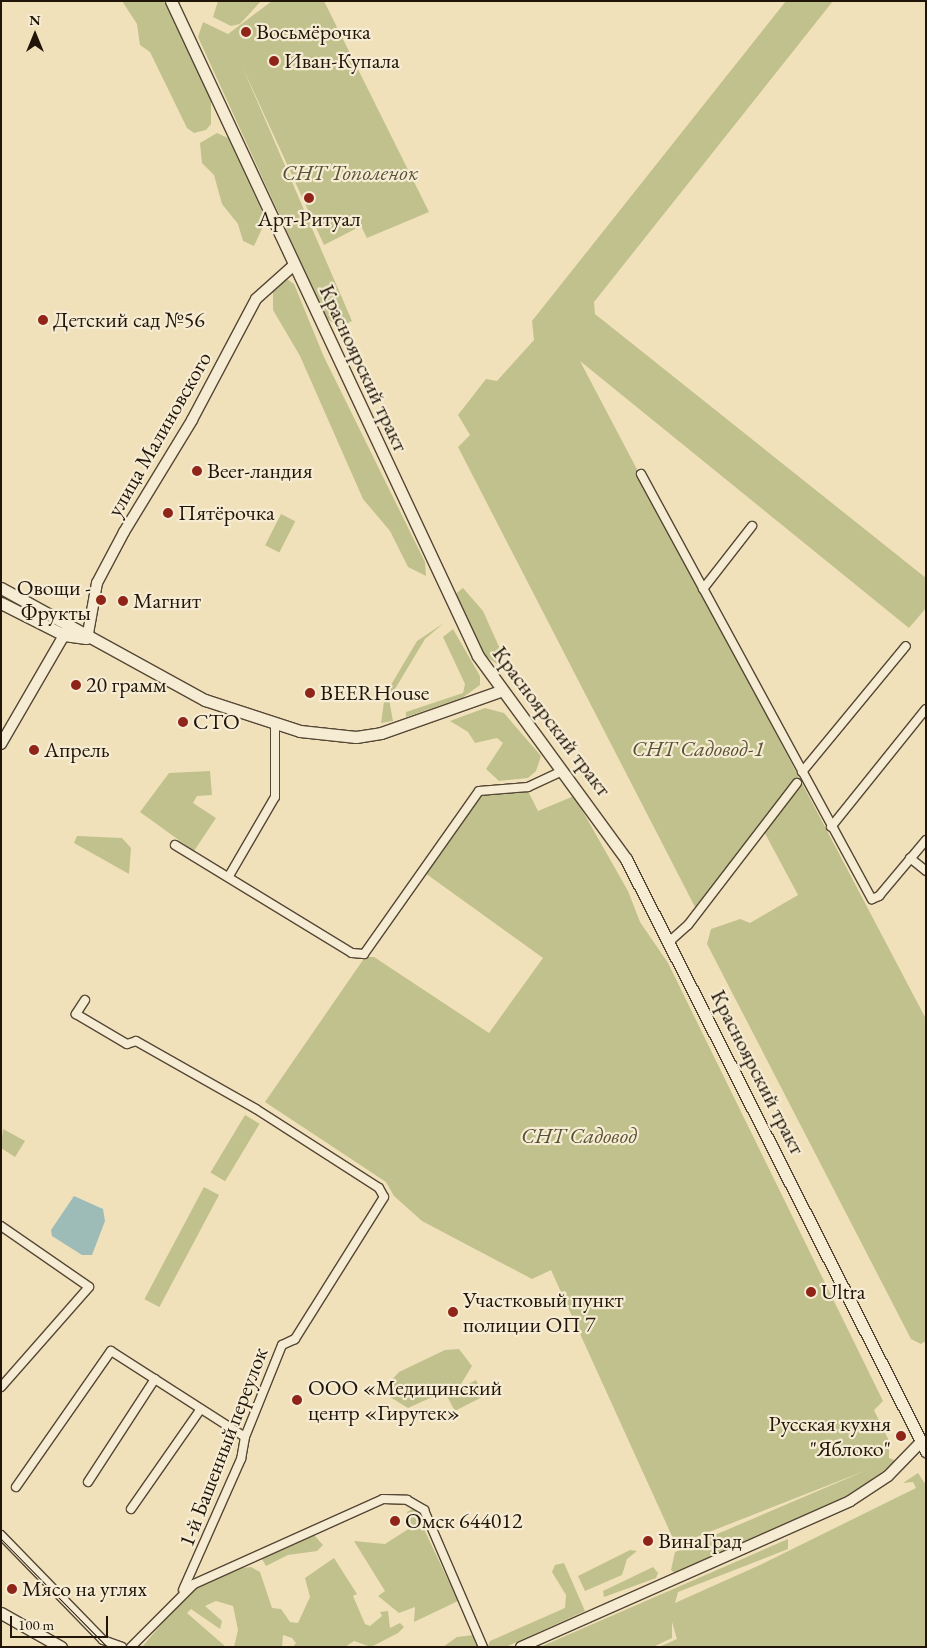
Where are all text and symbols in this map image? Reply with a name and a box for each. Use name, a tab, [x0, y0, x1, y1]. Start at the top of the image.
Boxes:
north arrow	[10, 10, 60, 60]
text: N	[29, 11, 41, 29]
place label: Восьмёрочка	[256, 19, 371, 45]
marker: Восьмёрочка	[240, 26, 252, 38]
place label: Иван-Купала	[284, 48, 400, 74]
marker: Иван-Купала	[268, 55, 280, 67]
park label: СНТ Тополенок	[282, 160, 418, 186]
marker: Арт-Ритуал	[303, 192, 315, 204]
place label: Арт-Ритуал	[257, 206, 361, 232]
street label: Красноярский тракт	[314, 280, 414, 456]
place label: Детский сад №56	[53, 307, 205, 333]
marker: Детский сад №56	[37, 314, 49, 326]
street label: улица Малиновского	[101, 347, 217, 521]
place label: Beer-ландия	[207, 458, 313, 484]
marker: Beer-ландия	[191, 465, 203, 477]
place label: Пятёрочка	[178, 500, 275, 526]
marker: Пятёрочка	[162, 507, 174, 519]
place label: Овощи - Фрукты	[17, 574, 91, 626]
place label: Магнит	[133, 588, 201, 614]
marker: Овощи - Фрукты	[95, 594, 107, 606]
marker: Магнит	[117, 595, 129, 607]
street label: Красноярский тракт	[487, 641, 617, 801]
place label: 20 грамм	[86, 672, 167, 698]
marker: 20 грамм	[70, 679, 82, 691]
place label: BEERHouse	[320, 680, 429, 706]
marker: BEERHouse	[304, 687, 316, 699]
place label: СТО	[193, 709, 240, 735]
marker: СТО	[177, 716, 189, 728]
park label: СНТ Садовод-1	[632, 736, 764, 762]
place label: Апрель	[44, 737, 110, 763]
marker: Апрель	[28, 744, 40, 756]
street label: Красноярский тракт	[705, 985, 811, 1159]
park label: СНТ Садовод	[521, 1123, 637, 1149]
place label: Ultra	[821, 1279, 866, 1305]
place label: Участковый пункт полиции ОП 7	[463, 1286, 624, 1338]
marker: Ultra	[805, 1286, 817, 1298]
marker: Участковый пункт полиции ОП 7	[447, 1306, 459, 1318]
street label: 1-й Башенный переулок	[173, 1344, 273, 1550]
place label: ООО «Медицинский центр «Гирутек»	[308, 1374, 502, 1425]
marker: ООО «Медицинский центр «Гирутек»	[290, 1393, 304, 1407]
place label: Русская кухня "Яблоко"	[769, 1410, 891, 1462]
marker: Русская кухня "Яблоко"	[895, 1430, 907, 1442]
place label: Омск 644012	[405, 1508, 522, 1534]
marker: Омск 644012	[389, 1515, 401, 1527]
place label: ВинаГрад	[658, 1528, 742, 1554]
marker: ВинаГрад	[642, 1535, 654, 1547]
place label: Мясо на углях	[22, 1576, 147, 1602]
marker: Мясо на углях	[6, 1583, 18, 1595]
scale bar	[12, 1606, 110, 1638]
text: 100 m	[18, 1615, 54, 1634]

